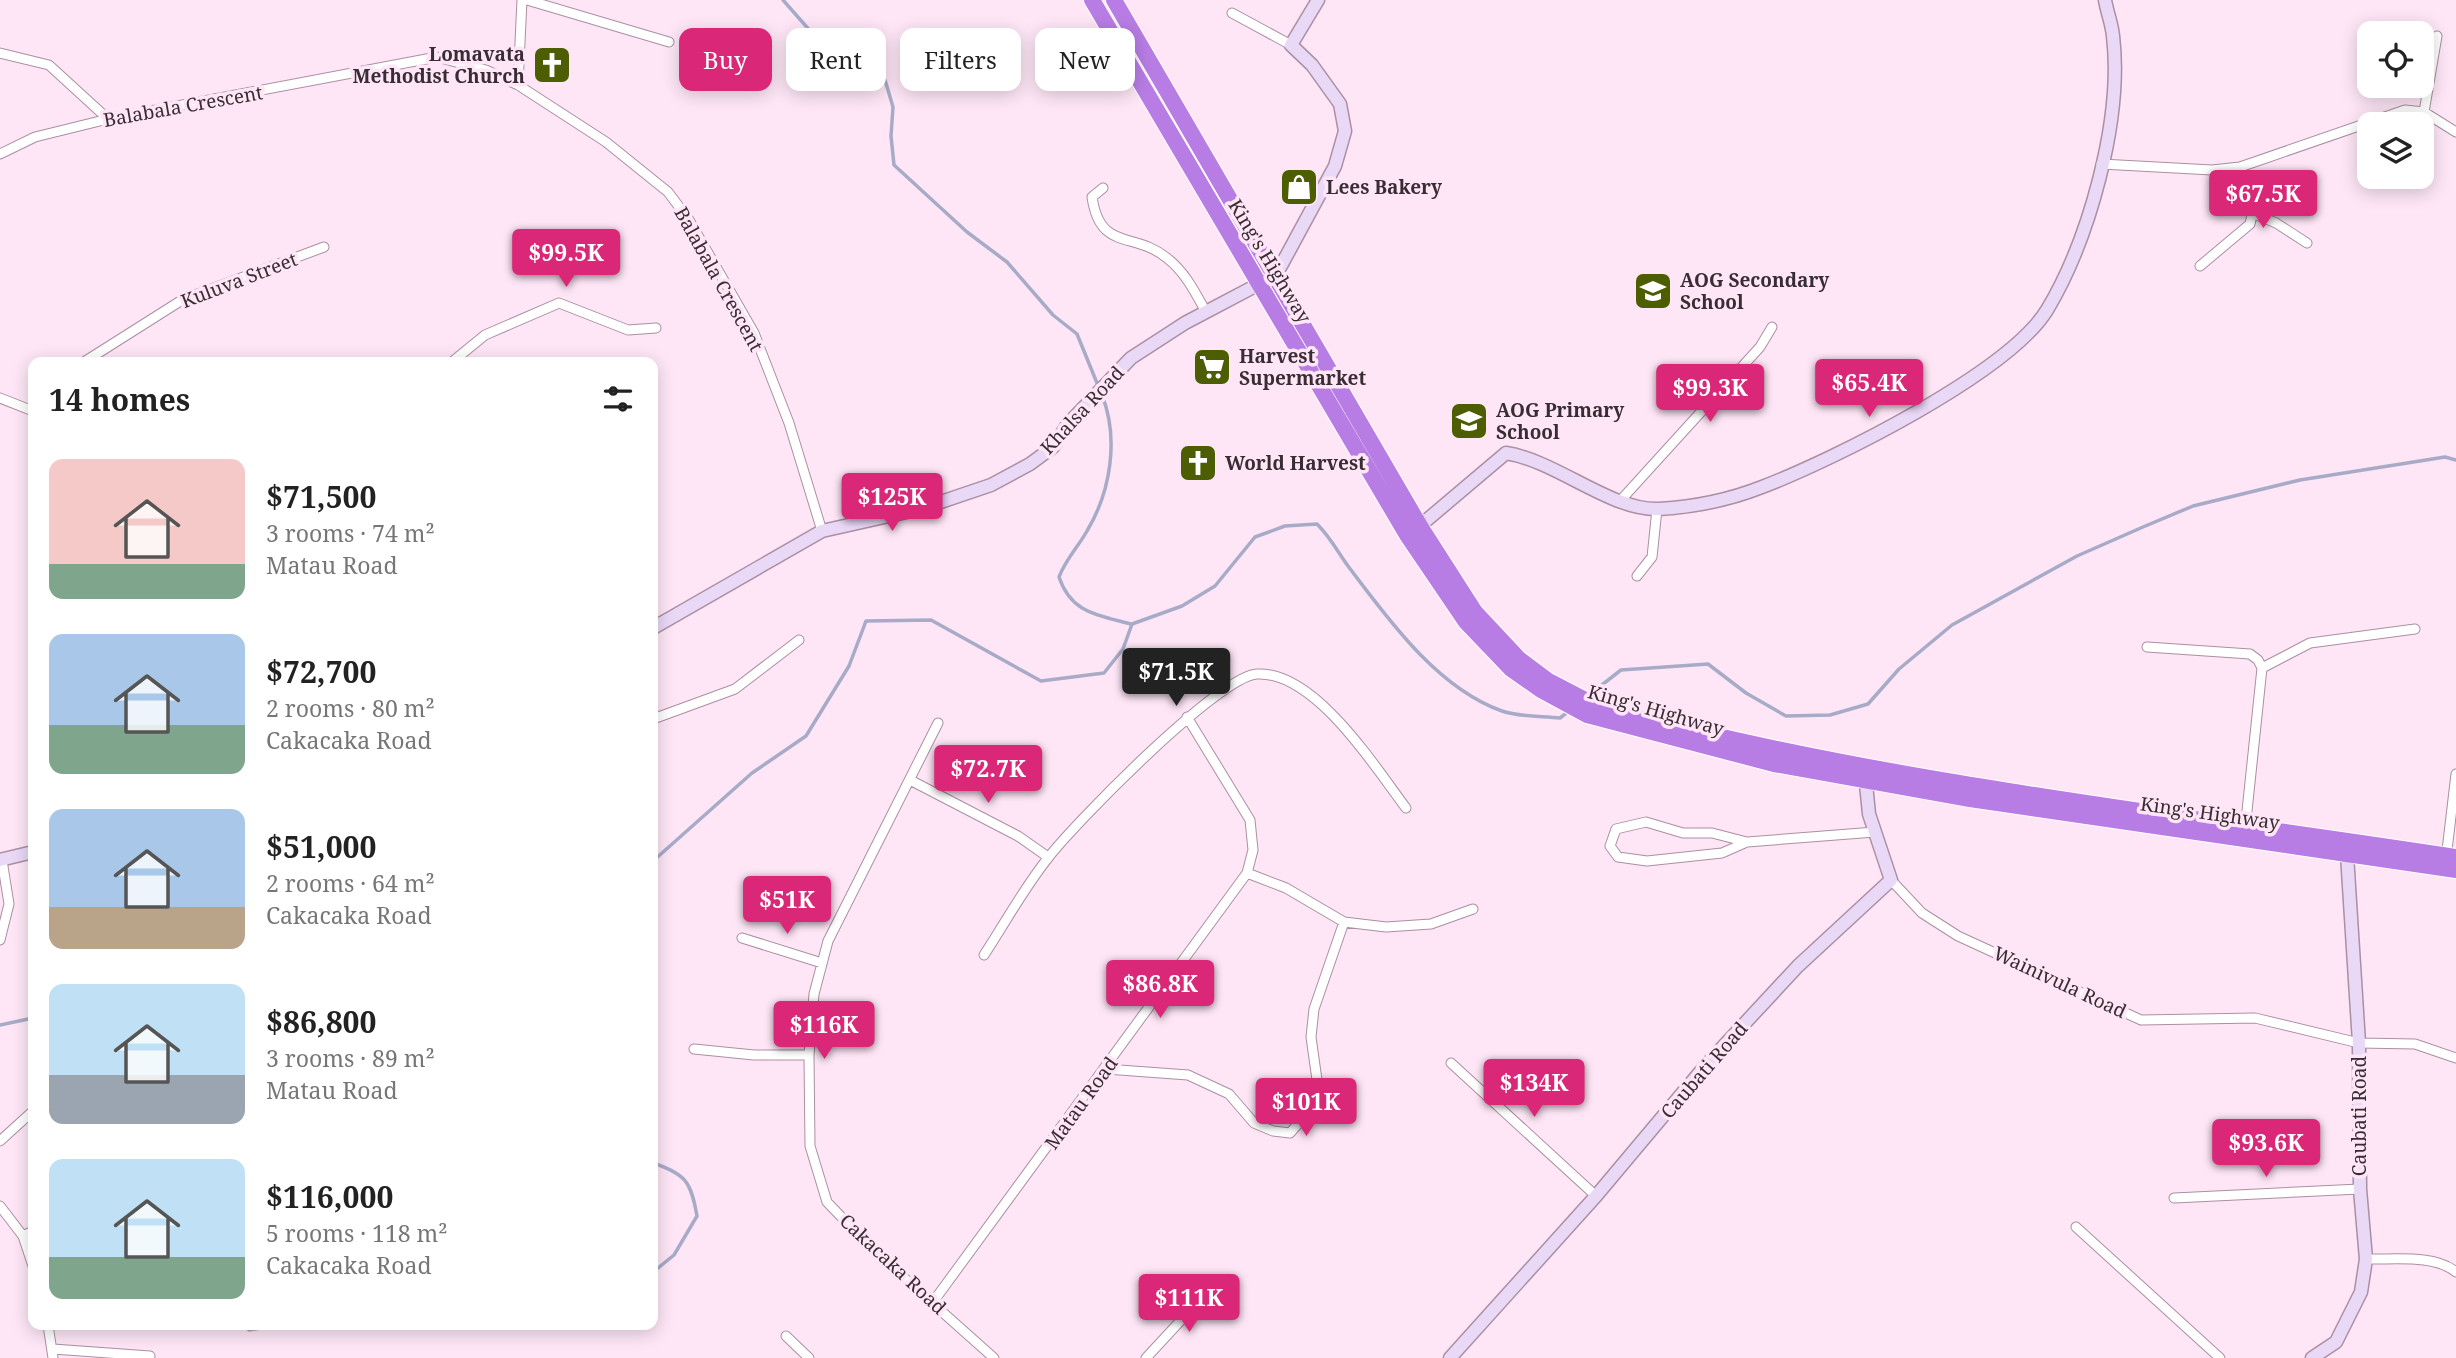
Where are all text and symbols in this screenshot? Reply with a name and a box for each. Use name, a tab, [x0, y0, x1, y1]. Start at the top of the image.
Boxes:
map controls	[2357, 21, 2434, 189]
button: locate	[2357, 21, 2434, 98]
chip: Buy	[679, 28, 772, 91]
chip: Rent	[786, 28, 886, 91]
chip: Filters	[900, 28, 1021, 91]
chip: New	[1035, 28, 1135, 91]
place label: Lomavata Methodist Church	[353, 41, 525, 89]
church icon: Lomavata Methodist Church	[531, 44, 573, 86]
street label: Balabala Crescent	[101, 79, 265, 133]
button: layers	[2357, 112, 2434, 189]
shop icon: Lees Bakery	[1278, 166, 1320, 208]
pin: $67.5K	[2206, 170, 2320, 230]
place label: Lees Bakery	[1326, 174, 1442, 200]
text: $67.5K	[2225, 177, 2301, 209]
street label: King's Highway	[1223, 194, 1317, 328]
street label: Balabala Crescent	[669, 202, 770, 356]
pin: $99.5K	[509, 230, 623, 289]
text: $99.5K	[528, 236, 604, 268]
street label: Kuluva Street	[177, 246, 301, 314]
place label: AOG Secondary School	[1680, 267, 1829, 315]
school or university icon: AOG Secondary School	[1632, 270, 1674, 312]
place label: Harvest Supermarket	[1239, 343, 1366, 391]
supermarket icon: Harvest Supermarket	[1191, 346, 1233, 388]
street label: Khalsa Road	[1034, 360, 1130, 460]
pin: $65.4K	[1812, 360, 1926, 419]
pin: $99.3K	[1653, 364, 1767, 424]
text: $65.4K	[1831, 366, 1907, 398]
text: $99.3K	[1672, 371, 1748, 403]
text: 14 homes	[49, 379, 190, 420]
icon: filters	[599, 380, 637, 418]
place label: AOG Primary School	[1496, 397, 1624, 445]
school or university icon: AOG Primary School	[1448, 400, 1490, 442]
church icon: World Harvest	[1177, 442, 1219, 484]
place label: World Harvest	[1225, 450, 1366, 476]
pin: $125K	[843, 474, 941, 533]
text: $71,500	[266, 476, 377, 517]
text: $125K	[858, 480, 926, 512]
icon: home	[105, 487, 189, 571]
text: 3 rooms · 74 m²	[266, 517, 435, 549]
text: Matau Road	[266, 549, 398, 581]
pin: $71.5K	[1119, 648, 1233, 708]
text: $72,700	[266, 651, 377, 692]
text: $71.5K	[1138, 655, 1214, 687]
icon: home	[105, 662, 189, 746]
street label: King's Highway	[1585, 678, 1727, 742]
text: 2 rooms · 80 m²	[266, 692, 435, 724]
text: Cakacaka Road	[266, 724, 432, 756]
pin: $72.7K	[931, 746, 1045, 805]
text: $72.7K	[950, 752, 1026, 784]
street label: King's Highway	[2139, 790, 2282, 836]
text: $51,000	[266, 826, 377, 867]
icon: home	[105, 837, 189, 921]
text: 2 rooms · 64 m²	[266, 867, 435, 899]
pin: $51K	[746, 876, 828, 936]
text: $51K	[759, 883, 815, 915]
text: Cakacaka Road	[266, 899, 432, 931]
street label: Wainivula Road	[1989, 940, 2131, 1024]
pin: $86.8K	[1103, 960, 1217, 1020]
text: $86.8K	[1122, 967, 1198, 999]
text: $86,800	[266, 1001, 377, 1042]
pin: $116K	[775, 1002, 873, 1061]
text: $116K	[790, 1008, 858, 1040]
icon: home	[105, 1012, 189, 1096]
street label: Caubati Road	[1655, 1016, 1753, 1124]
text: 3 rooms · 89 m²	[266, 1042, 435, 1074]
street label: Matau Road	[1039, 1051, 1124, 1155]
street label: Caubati Road	[2346, 1056, 2372, 1176]
pin: $134K	[1485, 1060, 1583, 1119]
text: $134K	[1500, 1066, 1568, 1098]
text: Matau Road	[266, 1074, 398, 1106]
pin: $101K	[1257, 1078, 1355, 1138]
text: $101K	[1272, 1085, 1340, 1117]
pin: $93.6K	[2209, 1120, 2323, 1179]
text: $93.6K	[2228, 1126, 2304, 1158]
text: $116,000	[266, 1176, 393, 1217]
icon: home	[105, 1187, 189, 1271]
street label: Cakacaka Road	[834, 1208, 952, 1320]
text: 5 rooms · 118 m²	[266, 1217, 448, 1249]
text: Cakacaka Road	[266, 1249, 432, 1281]
pin: $111K	[1140, 1274, 1238, 1334]
text: $111K	[1155, 1281, 1223, 1313]

